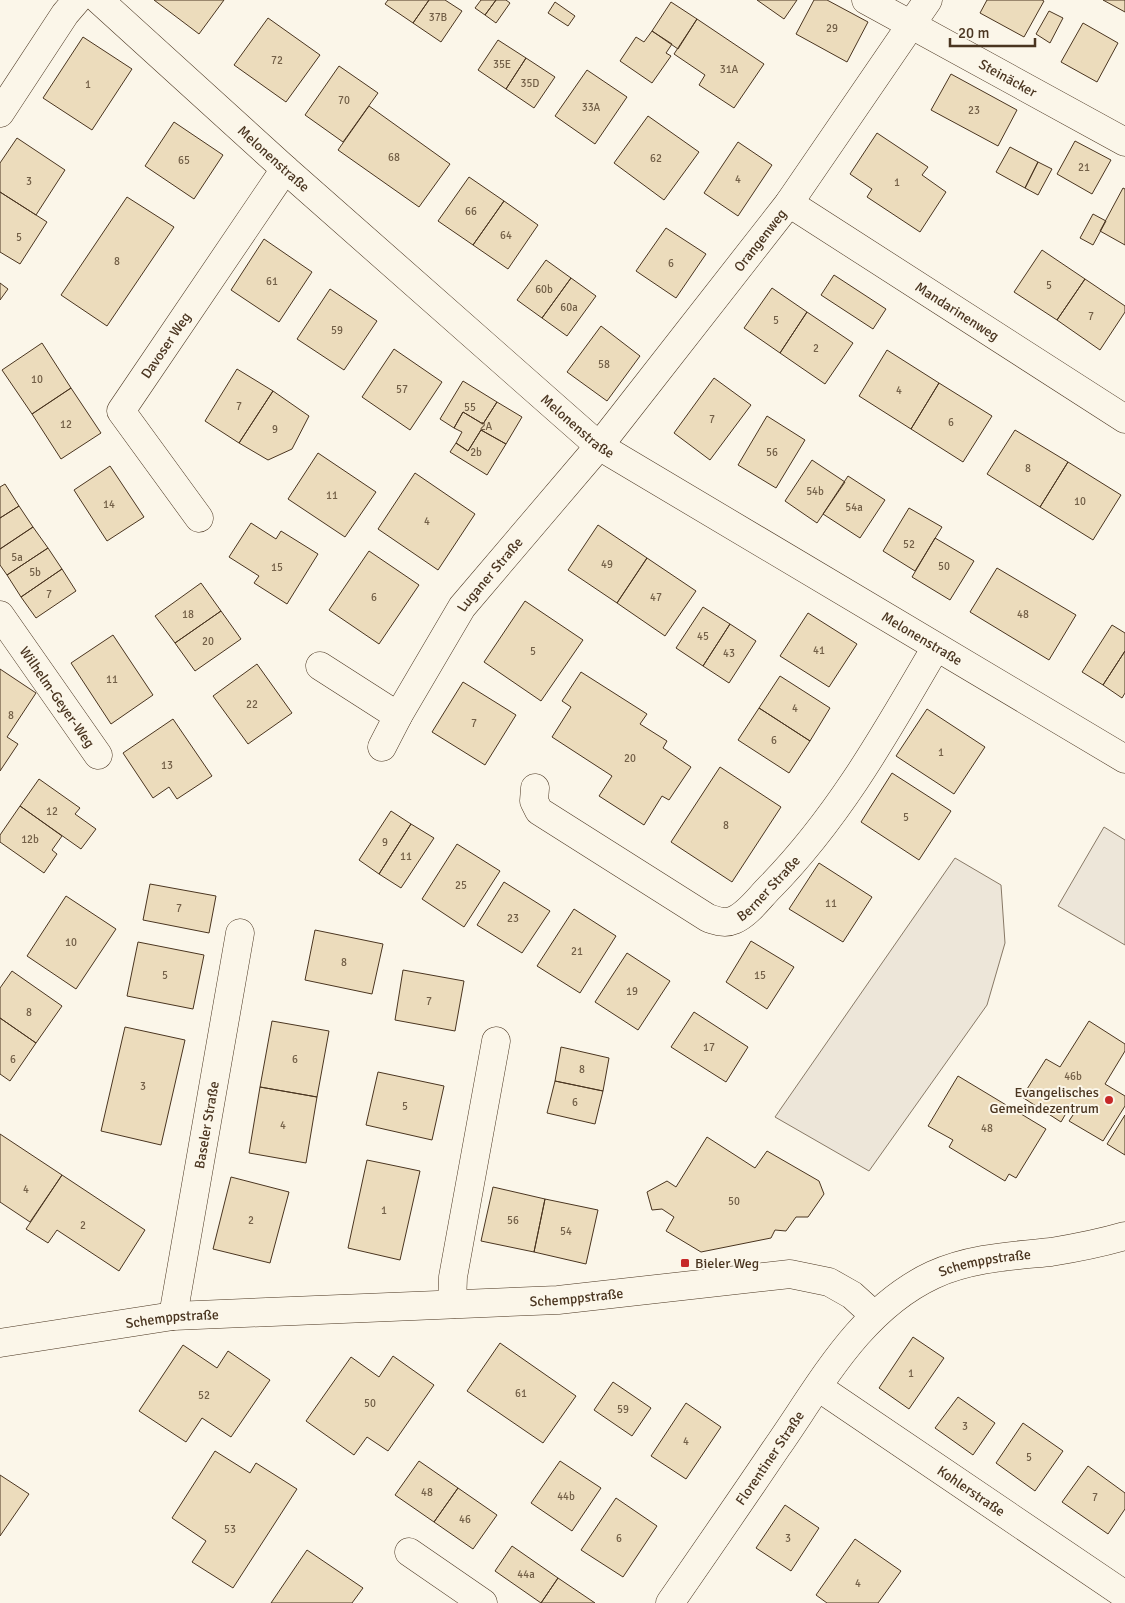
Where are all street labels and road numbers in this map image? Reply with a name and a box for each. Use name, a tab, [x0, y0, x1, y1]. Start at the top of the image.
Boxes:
street label: Steinäcker	[976, 56, 1041, 101]
street label: Melonenstraße	[234, 122, 313, 196]
street label: Orangenweg	[730, 206, 790, 275]
street label: Mandarinenweg	[912, 278, 1002, 345]
street label: Davoser Weg	[138, 309, 195, 382]
street label: Melonenstraße	[537, 391, 617, 462]
street label: Luganer Straße	[453, 534, 527, 615]
street label: Melonenstraße	[878, 608, 965, 669]
street label: Wilhelm-Geyer-Weg	[16, 643, 98, 751]
street label: Berner Straße	[734, 852, 804, 925]
street label: Baseler Straße	[191, 1080, 223, 1170]
street label: Schemppstraße	[936, 1246, 1032, 1281]
street label: Schemppstraße	[529, 1285, 624, 1310]
street label: Schemppstraße	[124, 1306, 219, 1332]
street label: Florentiner Straße	[732, 1408, 808, 1509]
street label: Kohlerstraße	[934, 1462, 1008, 1520]

